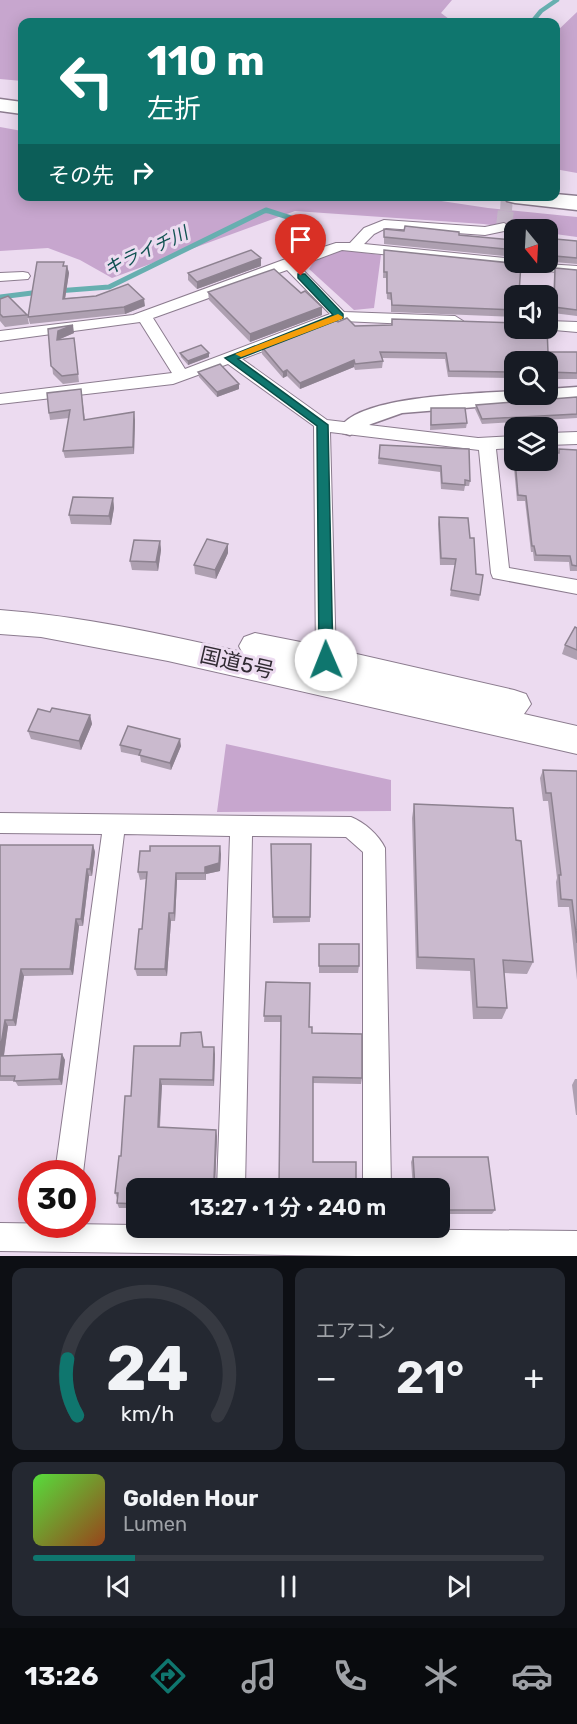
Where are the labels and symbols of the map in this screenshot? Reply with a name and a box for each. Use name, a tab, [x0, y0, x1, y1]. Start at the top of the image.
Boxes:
pin	[275, 214, 326, 276]
north arrow	[504, 219, 558, 273]
water label: キライチ川	[101, 221, 193, 280]
position arrow	[294, 628, 358, 692]
street label: 国道5号	[198, 642, 277, 683]
speed limit sign: 30	[18, 1160, 96, 1238]

